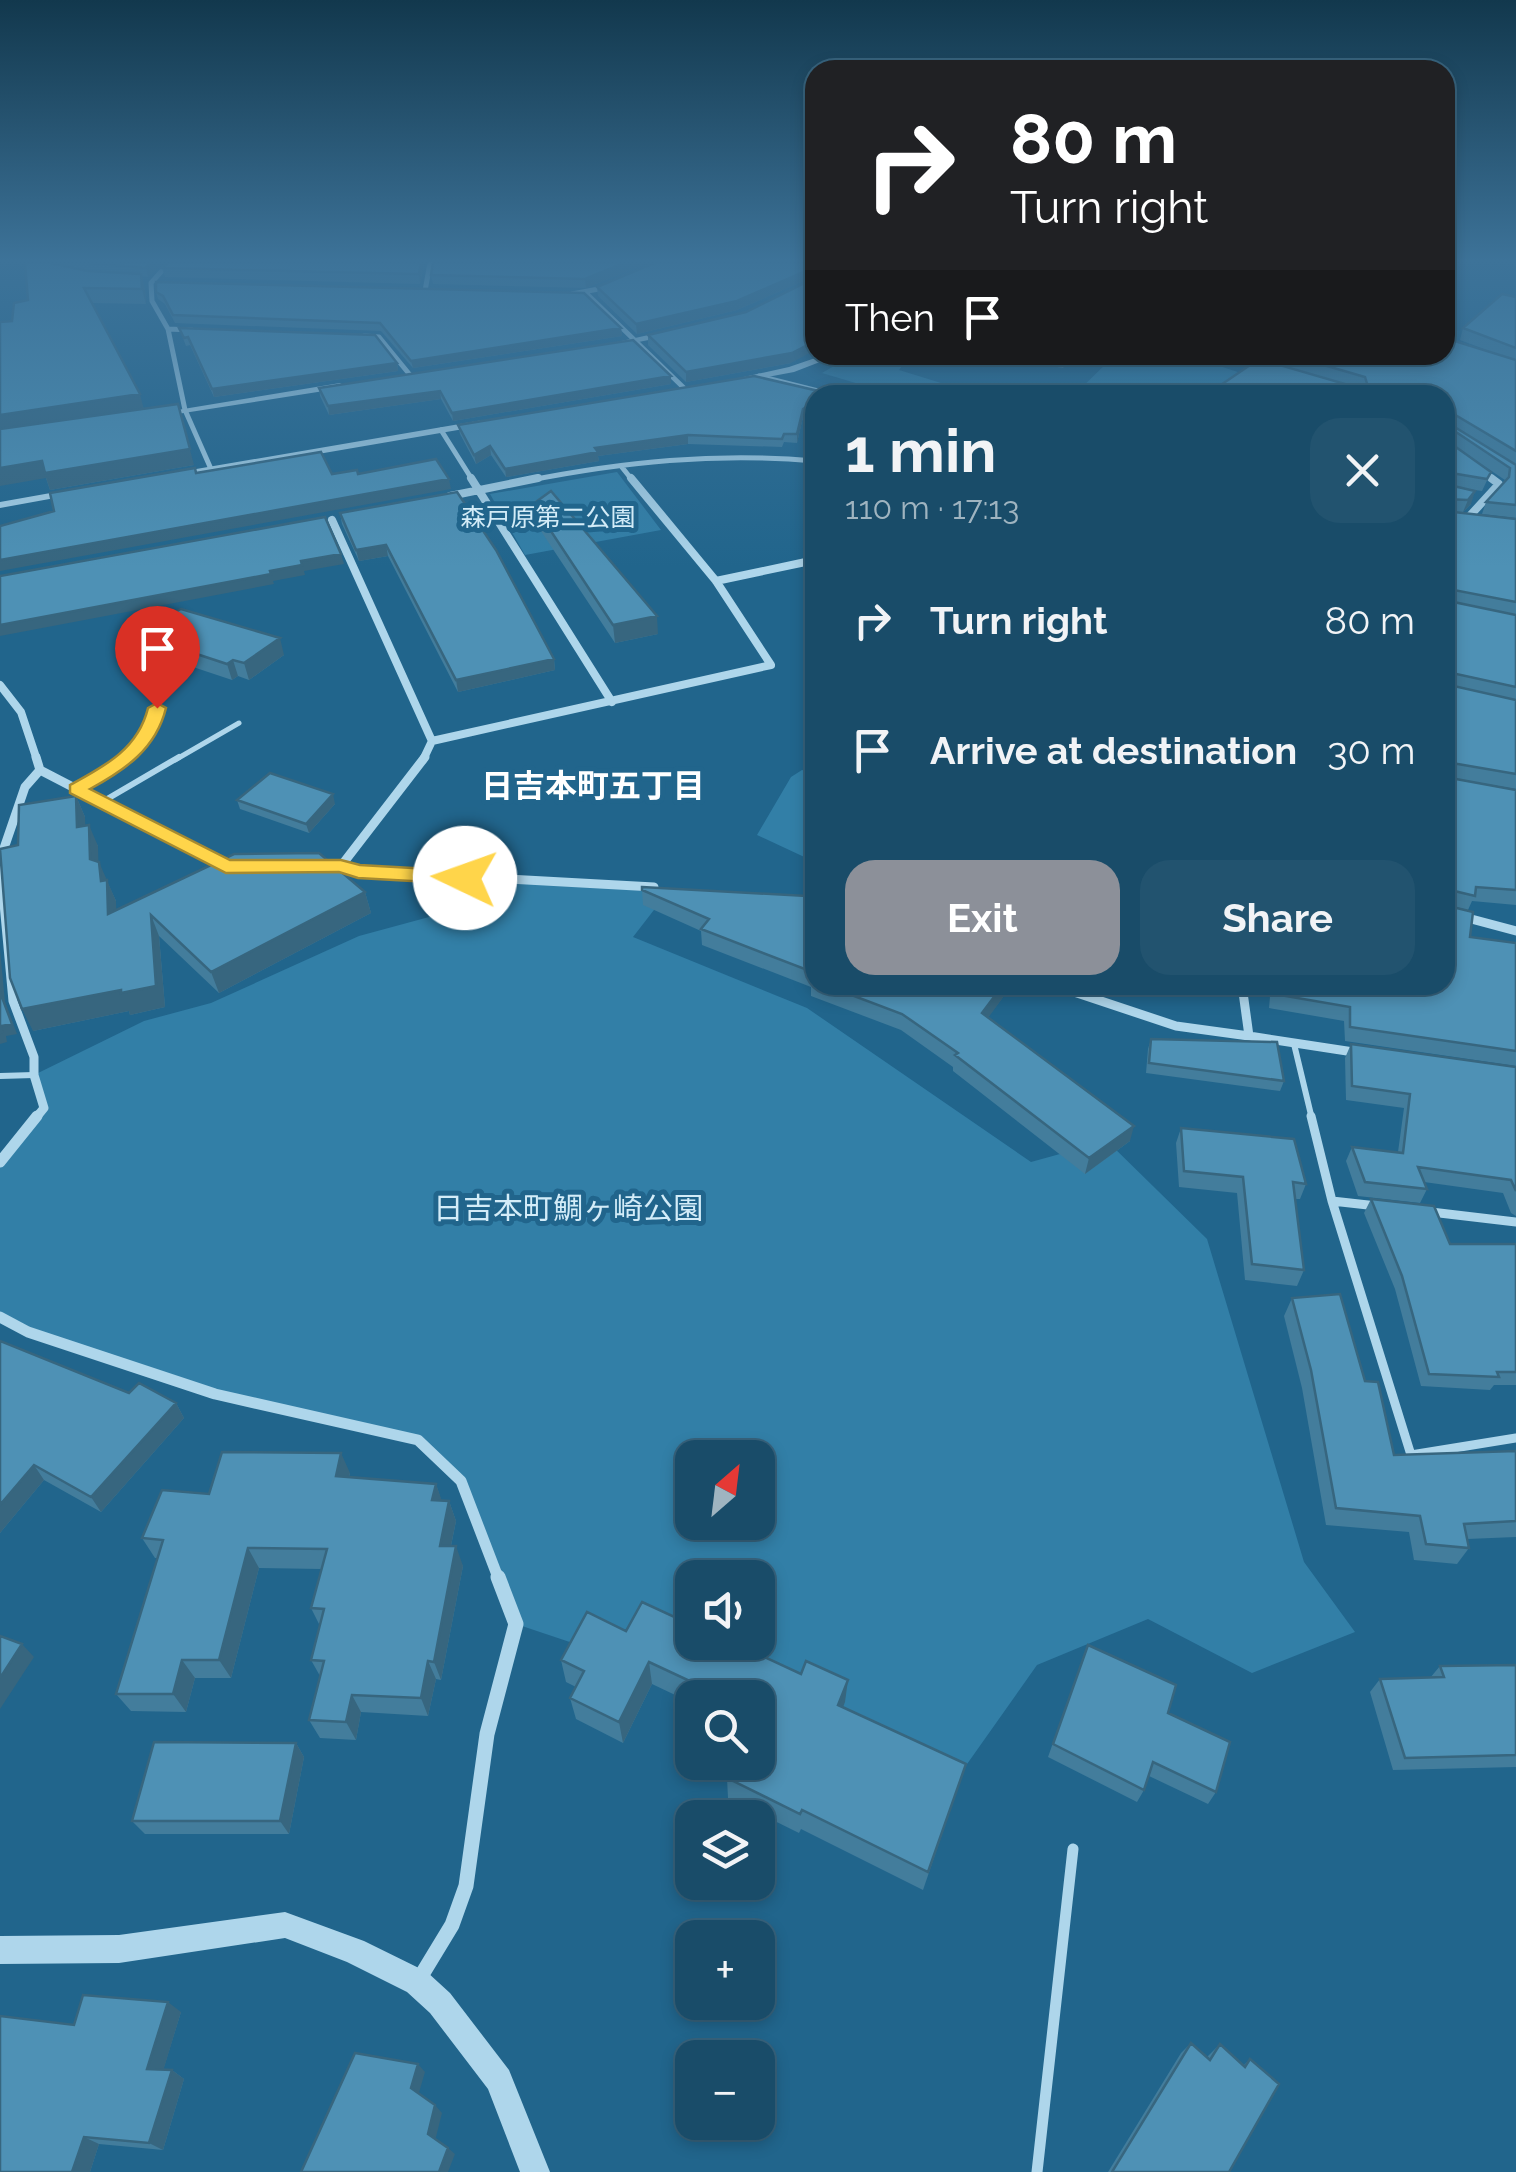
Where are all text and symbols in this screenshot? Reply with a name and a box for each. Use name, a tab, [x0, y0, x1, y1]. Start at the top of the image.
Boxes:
text: 80 m	[1010, 97, 1177, 179]
icon: right	[845, 100, 975, 230]
text: Turn right	[1010, 181, 1208, 234]
icon: arrive	[955, 290, 1010, 345]
text: Then	[845, 295, 935, 340]
text: 1 min	[845, 416, 996, 486]
button: close	[1310, 418, 1415, 523]
text: 110 m · 17:13	[845, 489, 1019, 526]
park label: 森戸原第二公園	[460, 502, 636, 532]
icon: right	[845, 593, 900, 648]
text: Turn right	[930, 598, 1107, 643]
text: 80 m	[1325, 598, 1415, 643]
pin	[115, 606, 200, 709]
icon: arrive	[130, 621, 185, 676]
icon: arrive	[845, 723, 900, 778]
text: Arrive at destination	[930, 728, 1297, 773]
text: 30 m	[1327, 728, 1415, 773]
district label: 日吉本町五丁目	[481, 767, 705, 804]
position arrow	[413, 826, 517, 930]
button: Exit	[845, 860, 1120, 975]
button: Share	[1140, 860, 1415, 975]
park label: 日吉本町鯛ヶ崎公園	[433, 1191, 703, 1226]
north arrow	[675, 1440, 775, 1540]
map controls	[675, 1440, 775, 2140]
button: sound	[675, 1560, 775, 1660]
button: search	[675, 1680, 775, 1780]
button: layers	[675, 1800, 775, 1900]
button: +	[675, 1920, 775, 2020]
button: −	[675, 2040, 775, 2140]

